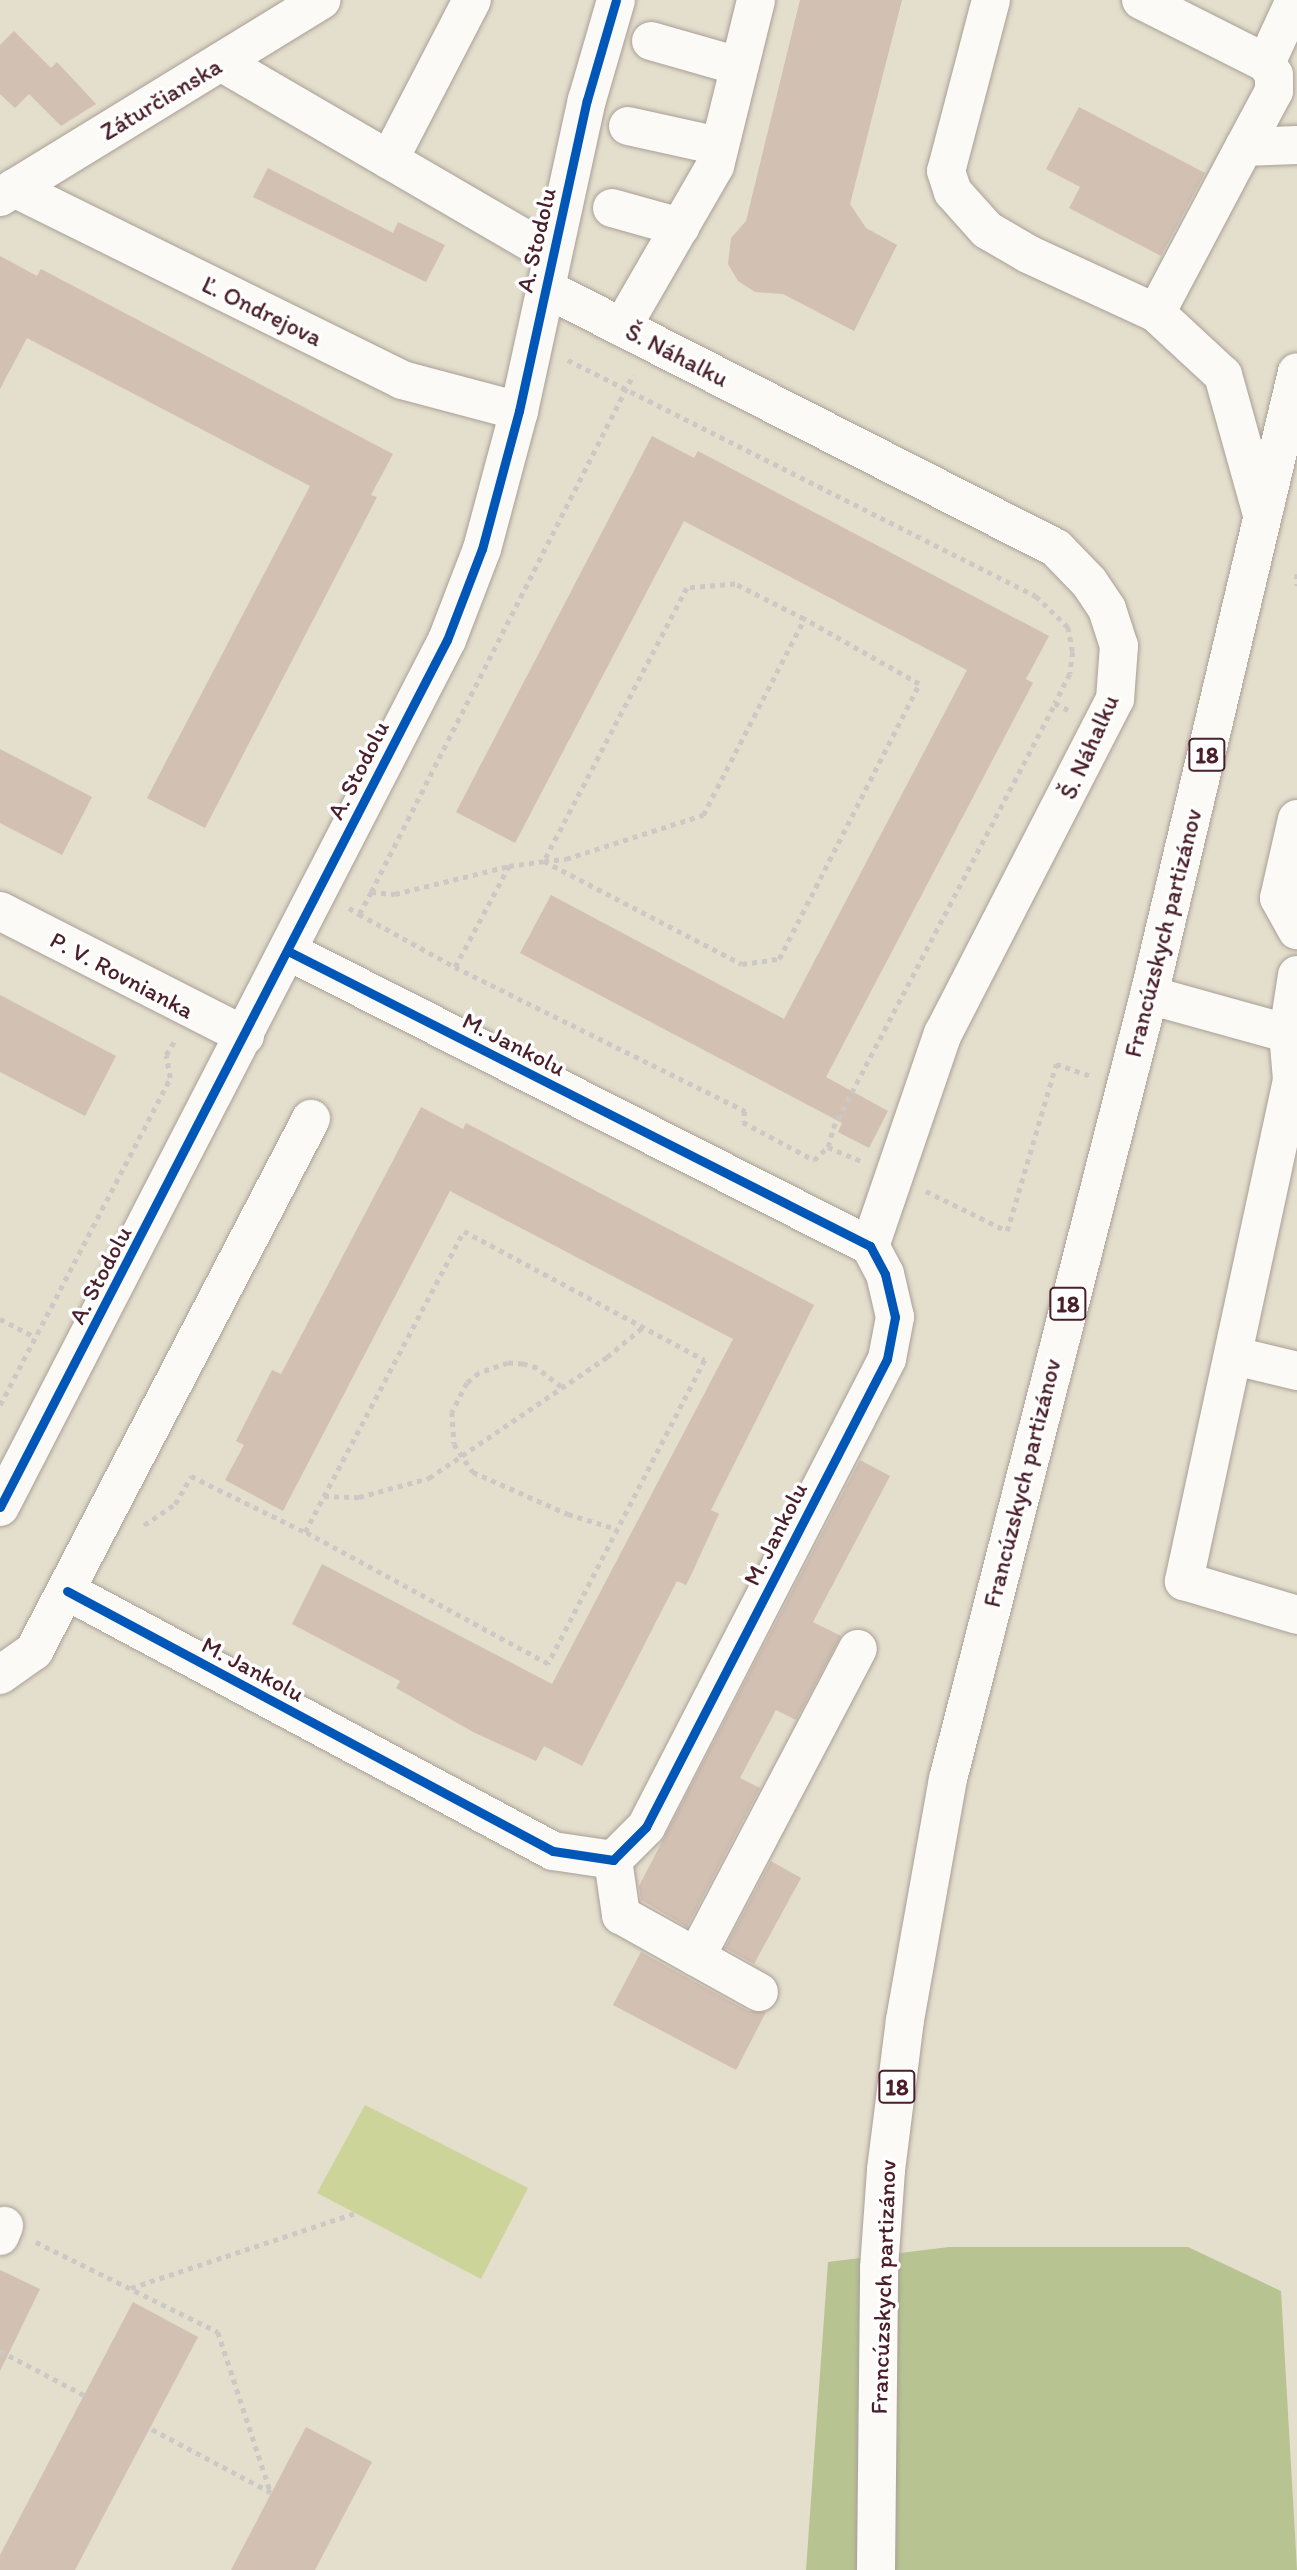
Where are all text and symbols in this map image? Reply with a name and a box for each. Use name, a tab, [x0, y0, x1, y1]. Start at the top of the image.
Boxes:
street label: Záturčianska	[95, 52, 227, 146]
street label: A. Stodolu	[510, 185, 562, 295]
street label: Ľ. Ondrejova	[197, 270, 327, 352]
street label: Š. Náhalku	[621, 317, 733, 393]
street label: Š. Náhalku	[1053, 690, 1125, 804]
street label: A. Stodolu	[321, 716, 395, 824]
road number: 18	[1188, 736, 1226, 775]
street label: Francúzskych partizánov	[1118, 806, 1208, 1060]
street label: P. V. Rovnianka	[45, 925, 199, 1025]
street label: M. Jankolu	[458, 1006, 570, 1082]
street label: A. Stodolu	[62, 1221, 138, 1329]
road number: 18	[1049, 1284, 1087, 1324]
street label: Francúzskych partizánov	[977, 1356, 1067, 1610]
street label: M. Jankolu	[737, 1478, 813, 1590]
street label: M. Jankolu	[197, 1630, 309, 1708]
road number: 18	[878, 2068, 916, 2106]
street label: Francúzskych partizánov	[864, 2159, 902, 2415]

